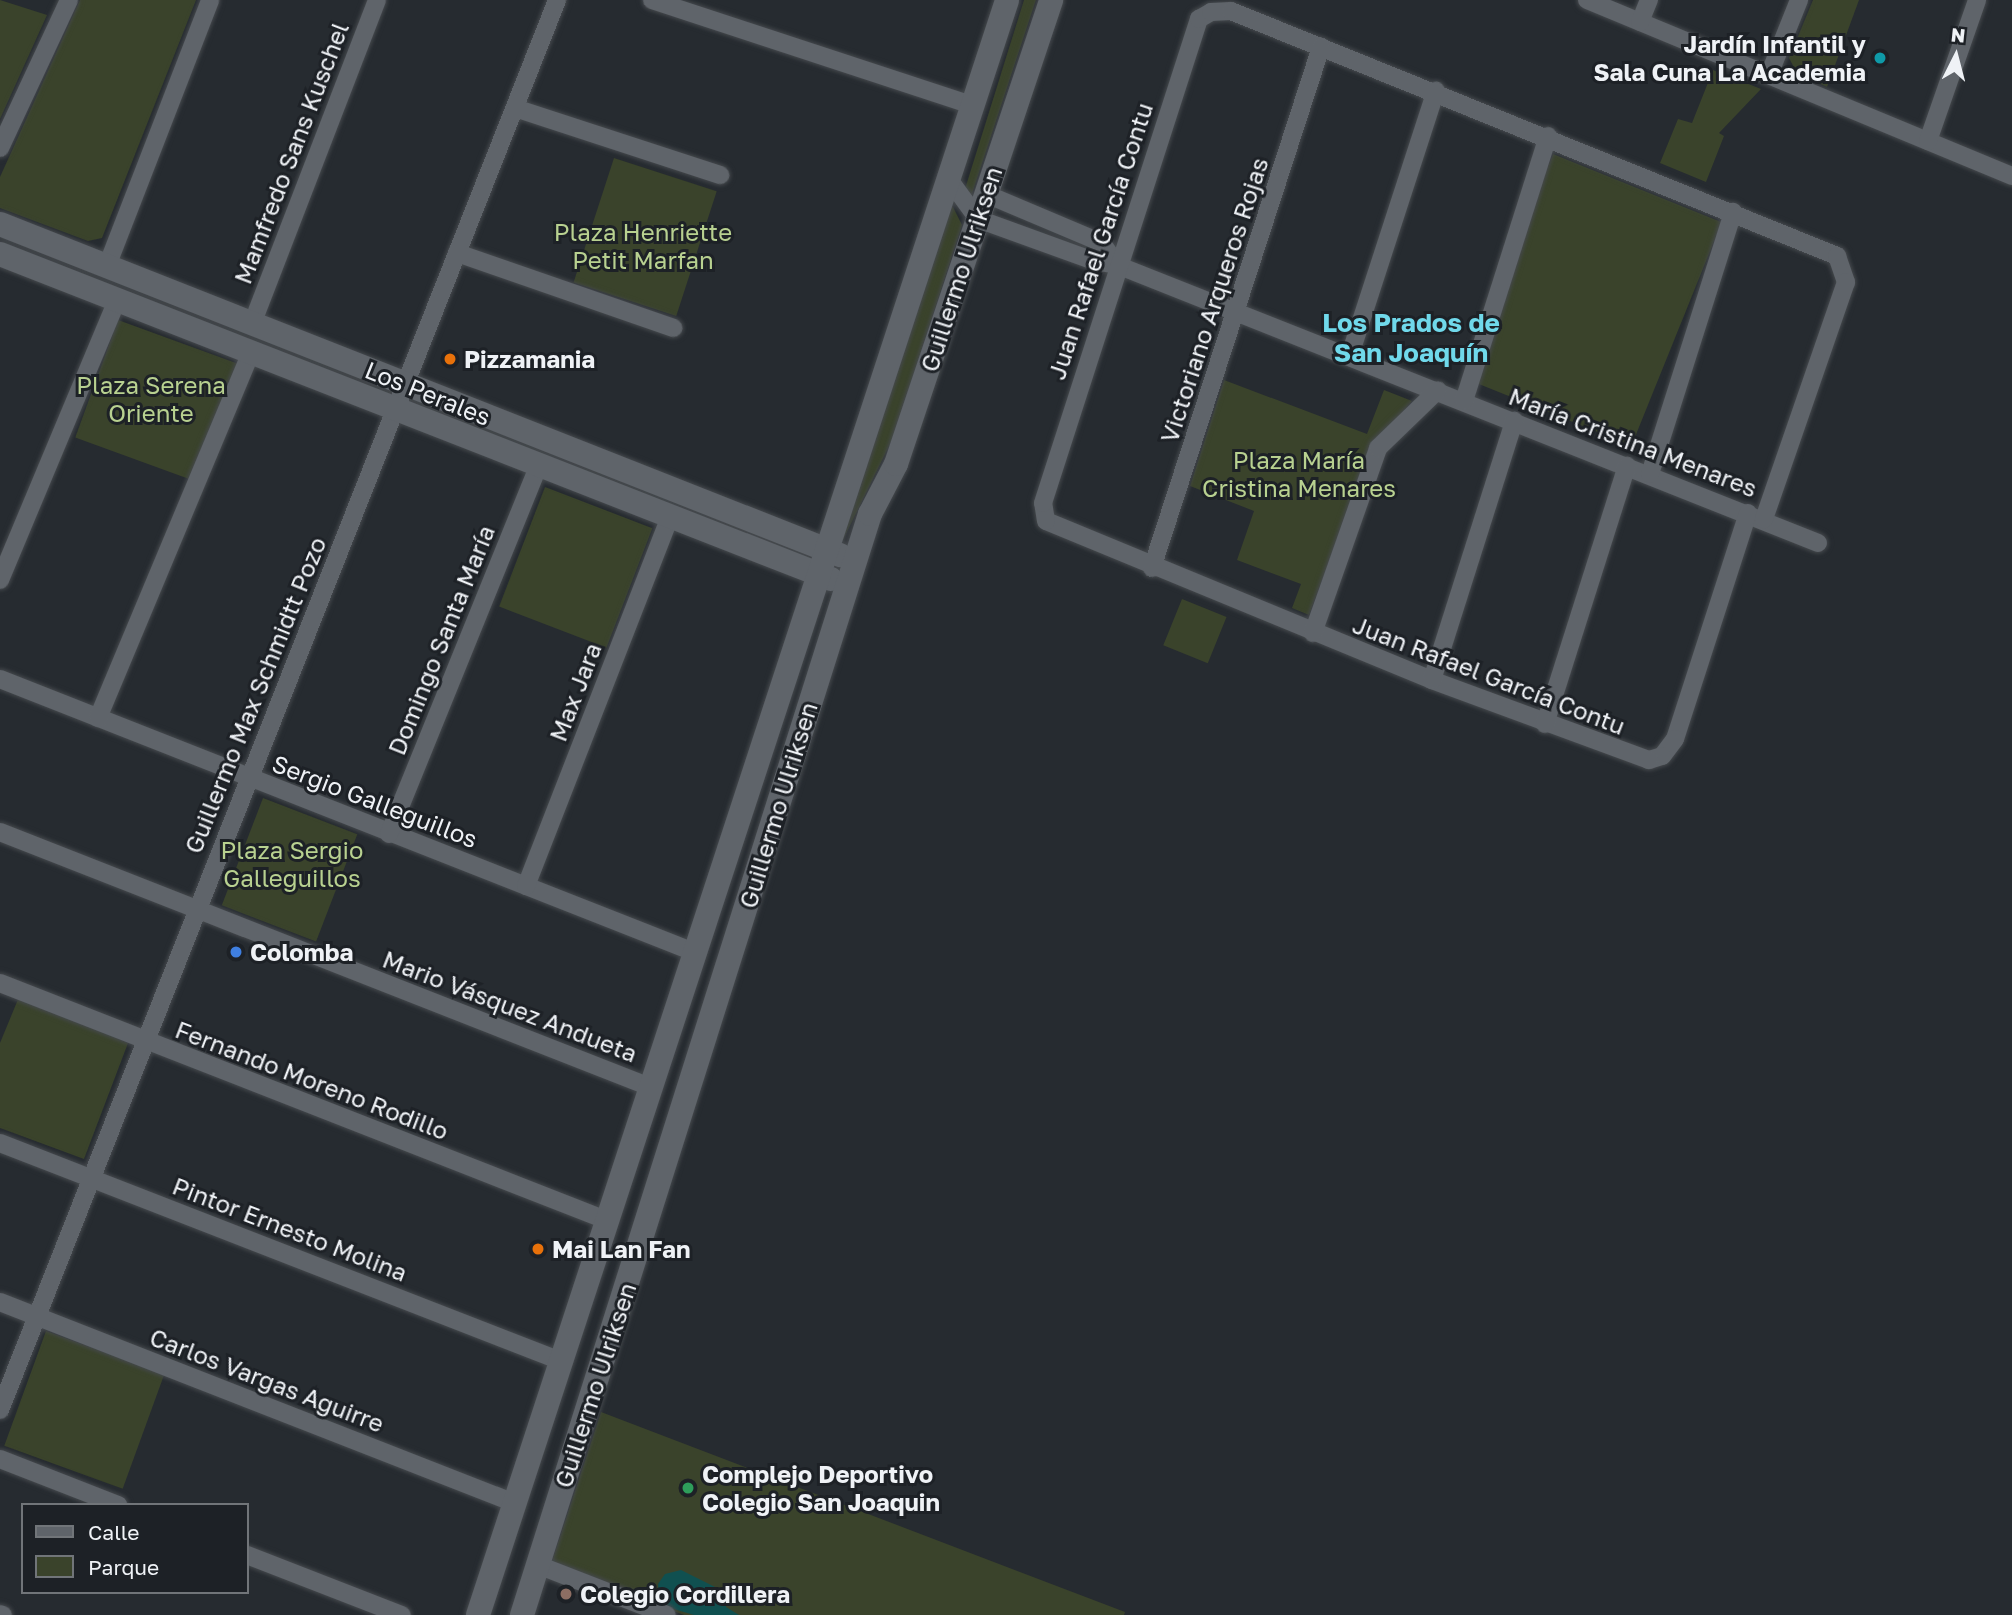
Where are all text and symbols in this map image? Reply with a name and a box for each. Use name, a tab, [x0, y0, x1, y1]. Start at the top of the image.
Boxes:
street label: Mamfredo Sans Kuschel	[228, 18, 354, 288]
north arrow	[1921, 21, 1991, 91]
text: N	[1950, 22, 1967, 47]
place label: Jardín Infantil y Sala Cuna La Academia	[1594, 30, 1866, 86]
marker: Jardín Infantil y Sala Cuna La Academia	[1872, 50, 1888, 66]
street label: Juan Rafael García Contu	[1042, 99, 1158, 383]
street label: Victoriano Arqueros Rojas	[1154, 154, 1274, 446]
street label: Guillermo Ulriksen	[914, 163, 1008, 375]
park label: Plaza Henriette Petit Marfan	[554, 218, 732, 274]
district label: Los Prados de San Joaquín	[1322, 307, 1500, 368]
place label: Pizzamania	[464, 345, 595, 373]
marker: Pizzamania	[442, 351, 458, 367]
street label: Los Perales	[361, 355, 495, 431]
park label: Plaza Serena Oriente	[76, 371, 226, 427]
street label: María Cristina Menares	[1505, 381, 1761, 503]
park label: Plaza María Cristina Menares	[1202, 446, 1396, 502]
street label: Domingo Santa María	[382, 521, 500, 759]
street label: Guillermo Max Schmidtt Pozo	[178, 533, 332, 857]
street label: Juan Rafael García Contu	[1349, 610, 1629, 740]
street label: Max Jara	[543, 639, 607, 745]
street label: Guillermo Ulriksen	[733, 699, 823, 911]
street label: Sergio Galleguillos	[268, 749, 482, 853]
park label: Plaza Sergio Galleguillos	[221, 836, 363, 892]
place label: Colomba	[250, 938, 353, 966]
marker: Colomba	[228, 944, 244, 960]
street label: Mario Vásquez Andueta	[379, 944, 641, 1068]
street label: Fernando Moreno Rodillo	[171, 1015, 453, 1145]
street label: Pintor Ernesto Molina	[169, 1171, 411, 1287]
place label: Mai Lan Fan	[552, 1235, 690, 1263]
marker: Mai Lan Fan	[530, 1241, 546, 1257]
street label: Guillermo Ulriksen	[548, 1279, 642, 1491]
street label: Carlos Vargas Aguirre	[146, 1322, 388, 1438]
place label: Complejo Deportivo Colegio San Joaquin	[702, 1460, 940, 1516]
marker: Complejo Deportivo Colegio San Joaquin	[680, 1480, 696, 1496]
legend	[21, 1503, 248, 1594]
text: Calle	[88, 1519, 140, 1545]
text: Parque	[88, 1554, 159, 1580]
place label: Colegio Cordillera	[580, 1580, 790, 1608]
marker: Colegio Cordillera	[558, 1586, 574, 1602]

